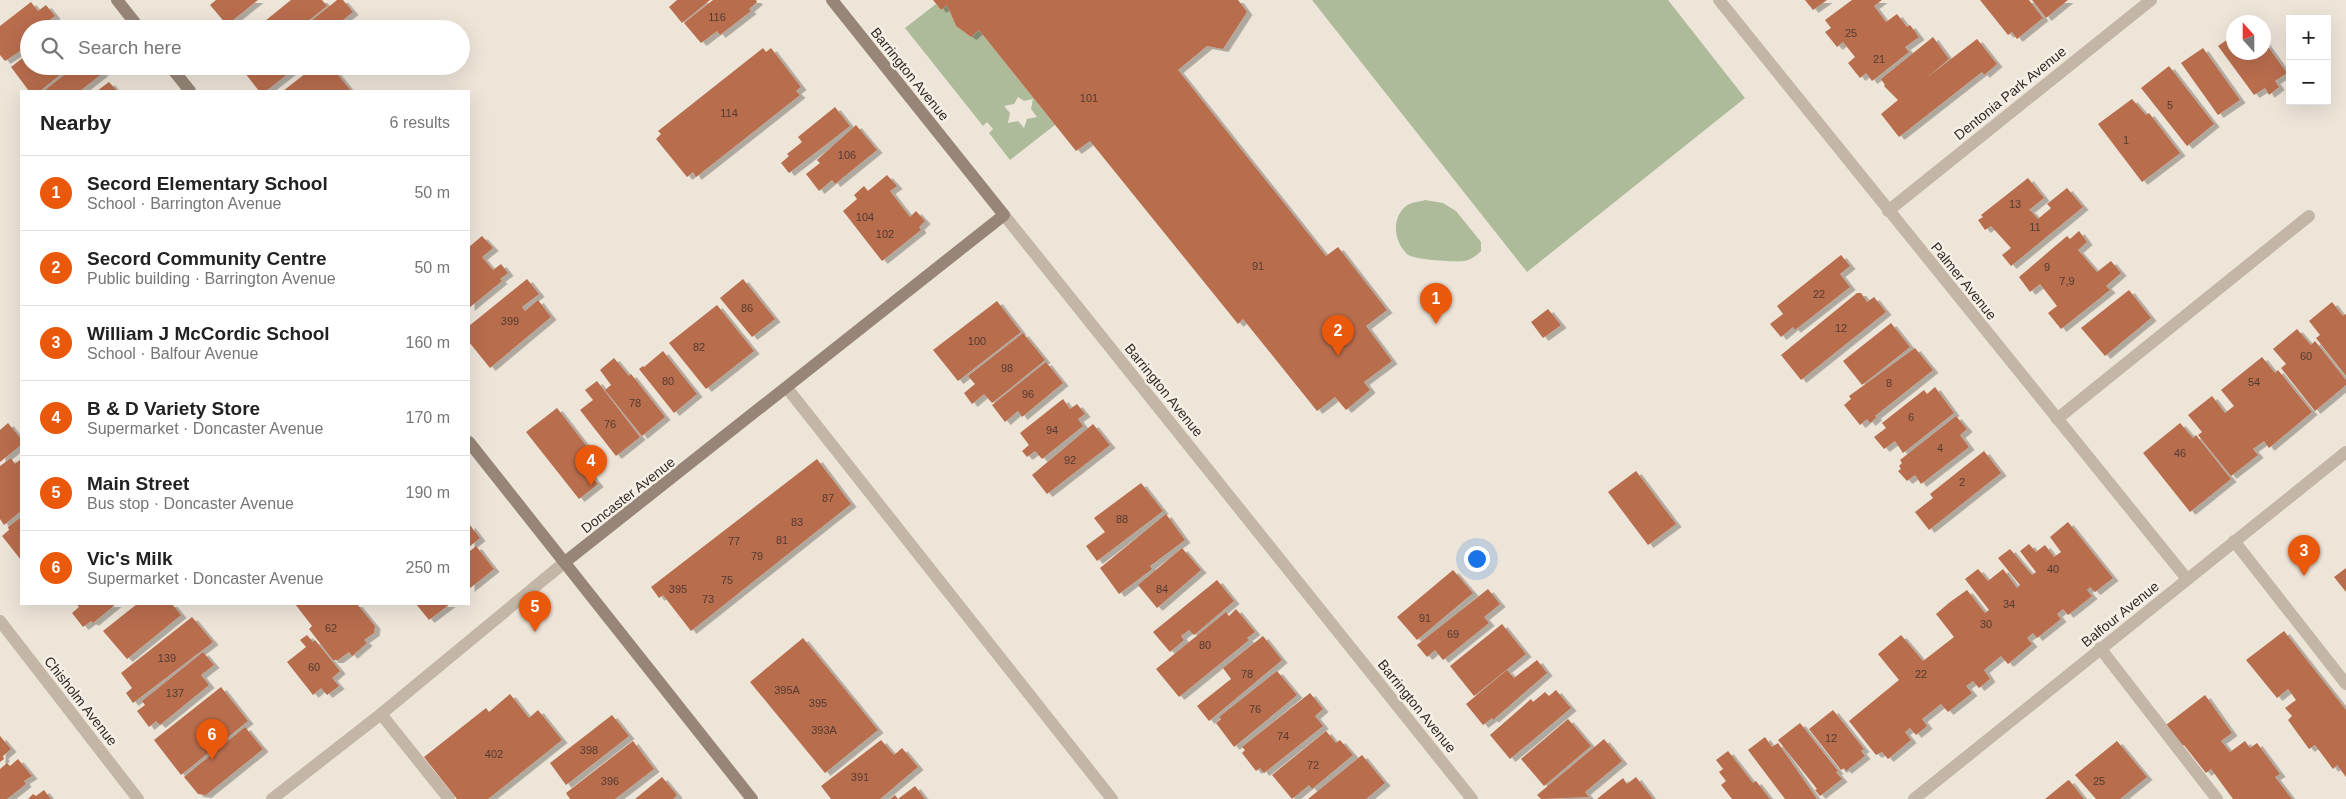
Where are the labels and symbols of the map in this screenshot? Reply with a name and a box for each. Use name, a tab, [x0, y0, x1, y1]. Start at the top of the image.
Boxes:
house number: 116	[708, 11, 726, 23]
north arrow	[2226, 15, 2271, 60]
street label: Barrington Avenue	[868, 24, 953, 124]
house number: 25	[1845, 27, 1857, 39]
street label: Dentonia Park Avenue	[1951, 43, 2069, 143]
house number: 21	[1873, 53, 1885, 65]
house number: 101	[1080, 92, 1098, 104]
house number: 5	[2167, 99, 2173, 111]
house number: 114	[720, 107, 738, 119]
house number: 1	[2123, 134, 2129, 146]
house number: 106	[838, 149, 856, 161]
house number: 13	[2009, 198, 2021, 210]
house number: 104	[856, 211, 874, 223]
house number: 11	[2029, 221, 2041, 233]
house number: 102	[876, 228, 894, 240]
street label: Palmer Avenue	[1928, 239, 2000, 323]
house number: 91	[1252, 260, 1264, 272]
house number: 9	[2044, 261, 2050, 273]
house number: 7,9	[2059, 275, 2075, 287]
pin: 1	[1420, 283, 1452, 324]
house number: 22	[1813, 288, 1825, 300]
house number: 86	[741, 302, 753, 314]
house number: 399	[501, 315, 519, 327]
pin: 2	[1322, 315, 1354, 356]
house number: 12	[1835, 322, 1847, 334]
house number: 100	[968, 335, 986, 347]
street label: Barrington Avenue	[1122, 340, 1207, 440]
house number: 82	[693, 341, 705, 353]
house number: 60	[2300, 350, 2312, 362]
house number: 98	[1001, 362, 1013, 374]
house number: 80	[662, 375, 674, 387]
house number: 54	[2248, 376, 2260, 388]
house number: 8	[1886, 377, 1892, 389]
house number: 96	[1022, 388, 1034, 400]
house number: 78	[629, 397, 641, 409]
house number: 6	[1908, 411, 1914, 423]
house number: 76	[604, 418, 616, 430]
house number: 94	[1046, 424, 1058, 436]
house number: 4	[1937, 442, 1943, 454]
pin: 4	[575, 445, 607, 486]
house number: 46	[2174, 447, 2186, 459]
street label: Doncaster Avenue	[578, 453, 678, 536]
house number: 92	[1064, 454, 1076, 466]
house number: 2	[1959, 476, 1965, 488]
house number: 87	[822, 492, 834, 504]
house number: 88	[1116, 513, 1128, 525]
house number: 83	[791, 516, 803, 528]
house number: 81	[776, 534, 788, 546]
house number: 77	[728, 535, 740, 547]
pin: 3	[2288, 535, 2320, 576]
your location	[1464, 546, 1490, 572]
house number: 79	[751, 550, 763, 562]
house number: 40	[2047, 563, 2059, 575]
house number: 75	[721, 574, 733, 586]
street label: Balfour Avenue	[2078, 578, 2162, 650]
house number: 395	[669, 583, 687, 595]
house number: 84	[1156, 583, 1168, 595]
pin: 5	[519, 591, 551, 632]
house number: 73	[702, 593, 714, 605]
house number: 34	[2003, 598, 2015, 610]
house number: 91	[1419, 612, 1431, 624]
house number: 30	[1980, 618, 1992, 630]
house number: 62	[325, 622, 337, 634]
house number: 69	[1447, 628, 1459, 640]
house number: 80	[1199, 639, 1211, 651]
house number: 139	[158, 652, 176, 664]
street label: Chisholm Avenue	[41, 653, 121, 749]
street label: Barrington Avenue	[1375, 656, 1460, 756]
house number: 60	[308, 661, 320, 673]
house number: 78	[1241, 668, 1253, 680]
house number: 22	[1915, 668, 1927, 680]
house number: 395A	[774, 684, 801, 696]
house number: 137	[166, 687, 184, 699]
house number: 395	[809, 697, 827, 709]
house number: 76	[1249, 703, 1261, 715]
pin: 6	[196, 719, 228, 760]
house number: 393A	[811, 724, 838, 736]
house number: 74	[1277, 730, 1289, 742]
house number: 12	[1825, 732, 1837, 744]
house number: 398	[580, 744, 598, 756]
house number: 402	[485, 748, 503, 760]
house number: 72	[1307, 759, 1319, 771]
house number: 391	[851, 771, 869, 783]
house number: 396	[601, 775, 619, 787]
house number: 25	[2093, 775, 2105, 787]

